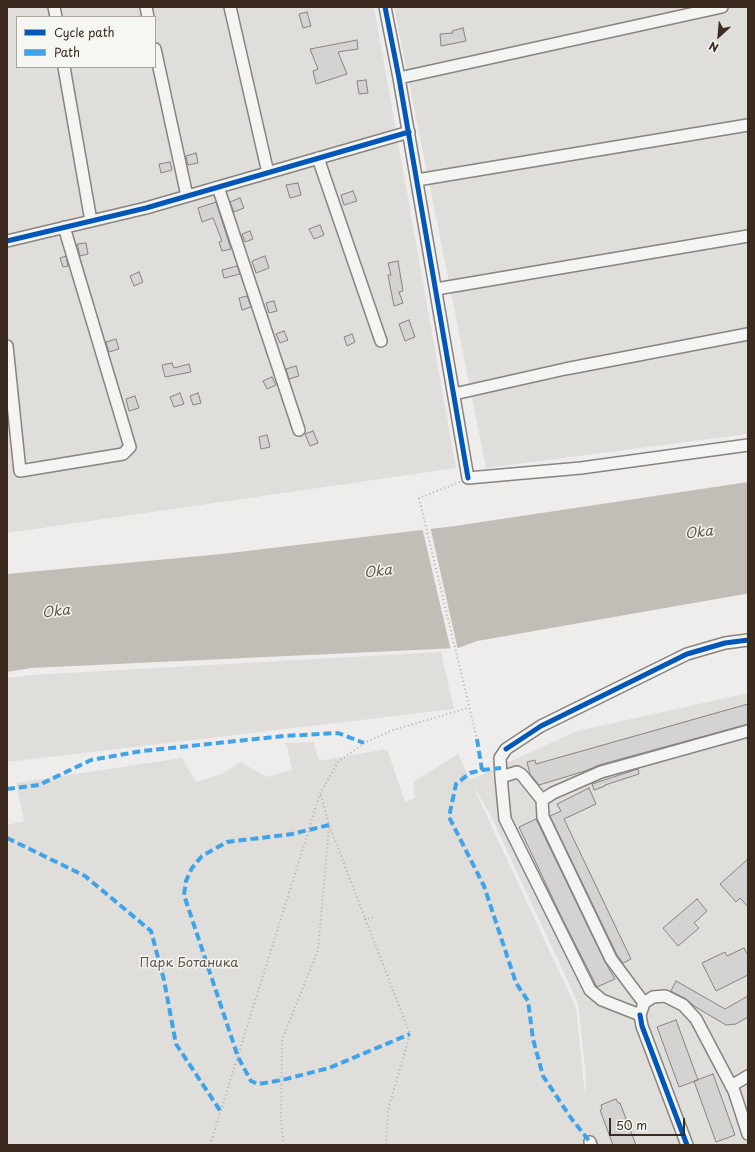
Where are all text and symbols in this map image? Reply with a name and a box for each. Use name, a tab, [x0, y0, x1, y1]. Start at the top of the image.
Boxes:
legend	[16, 16, 156, 68]
north arrow	[699, 16, 739, 56]
text: Cycle path	[54, 23, 115, 41]
text: N	[706, 38, 721, 57]
text: Path	[54, 43, 80, 61]
water label: Oka	[684, 523, 714, 543]
water label: Oka	[363, 562, 393, 582]
water label: Oka	[41, 602, 71, 622]
park label: Парк Ботаника	[140, 955, 238, 971]
scale bar	[611, 1110, 687, 1136]
text: 50 m	[616, 1116, 647, 1134]

